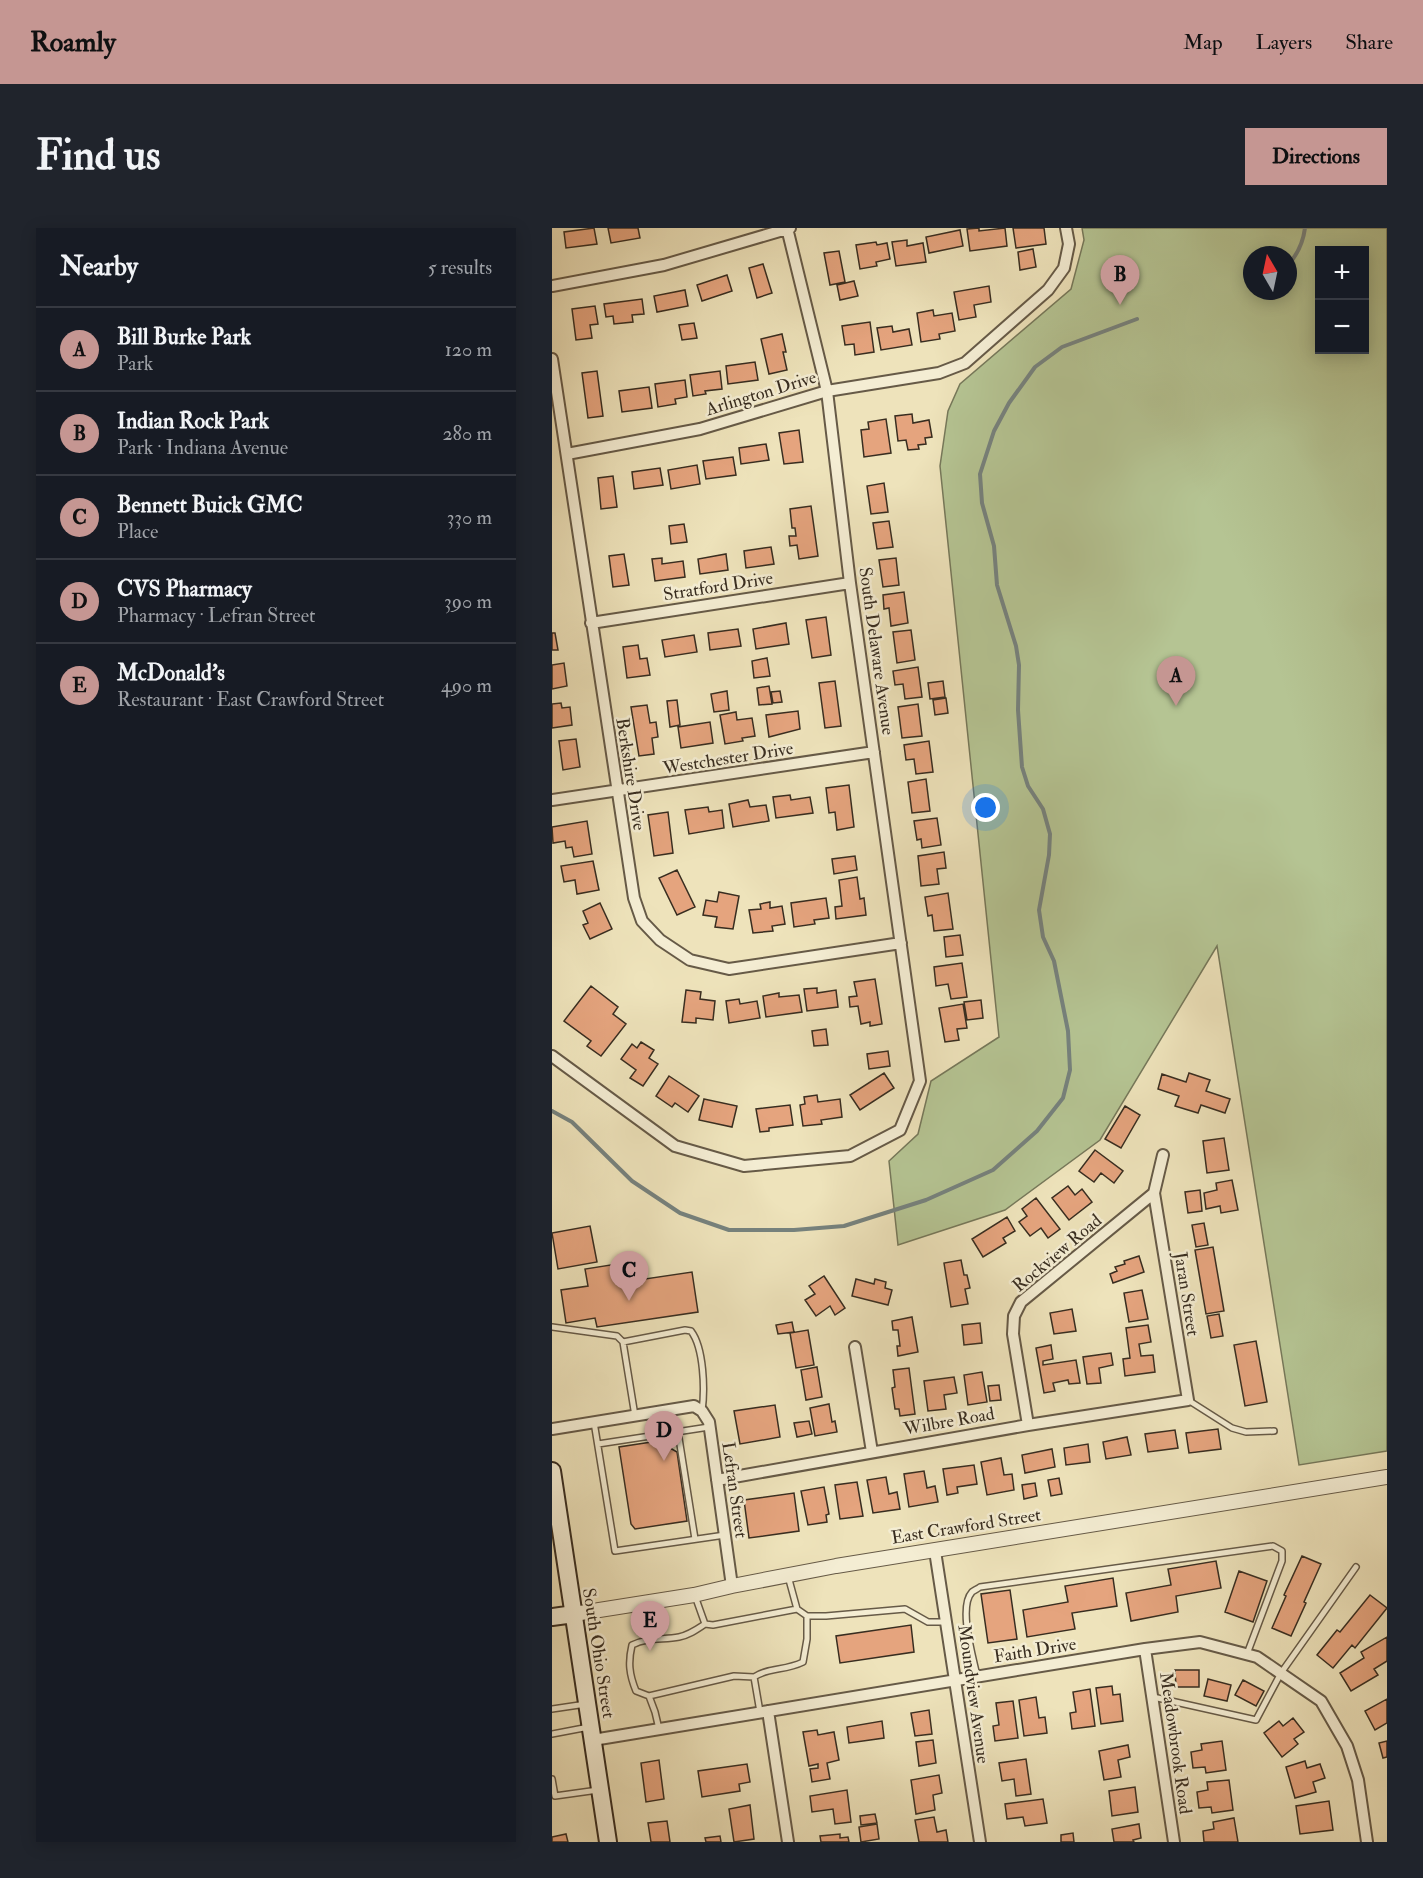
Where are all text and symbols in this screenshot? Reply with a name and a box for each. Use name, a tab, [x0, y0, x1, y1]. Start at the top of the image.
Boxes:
text: Roamly	[30, 25, 116, 60]
text: Map	[1183, 29, 1223, 56]
text: Layers	[1256, 29, 1312, 56]
text: Share	[1345, 29, 1393, 56]
button: Directions	[1245, 128, 1387, 185]
text: Find us	[36, 130, 160, 182]
north arrow	[1243, 246, 1297, 300]
map controls	[1315, 246, 1369, 354]
button: +	[1315, 246, 1369, 300]
text: Nearby	[60, 251, 138, 283]
text: 5 results	[428, 255, 492, 280]
pin: B	[1100, 256, 1140, 305]
button: −	[1315, 300, 1369, 354]
text: Bill Burke Park	[117, 323, 251, 351]
text: A	[73, 337, 86, 362]
text: 120 m	[445, 337, 492, 362]
text: Park	[117, 351, 153, 376]
street label: Arlington Drive	[702, 366, 820, 421]
text: Indian Rock Park	[117, 407, 269, 435]
text: B	[73, 421, 86, 446]
text: 280 m	[442, 421, 492, 446]
text: Park · Indiana Avenue	[117, 435, 288, 460]
text: Bennett Buick GMC	[117, 491, 303, 519]
text: C	[72, 505, 87, 530]
text: 330 m	[447, 505, 492, 530]
text: Place	[117, 519, 158, 544]
street label: Stratford Drive	[662, 566, 775, 607]
street label: South Delaware Avenue	[853, 566, 900, 737]
text: CVS Pharmacy	[117, 575, 252, 603]
text: D	[71, 589, 88, 614]
text: 390 m	[444, 589, 492, 614]
text: Pharmacy · Lefran Street	[117, 603, 316, 628]
pin: A	[1156, 656, 1196, 706]
text: McDonald's	[117, 659, 225, 687]
text: E	[72, 673, 87, 698]
text: 490 m	[441, 673, 492, 698]
text: Restaurant · East Crawford Street	[117, 687, 384, 712]
street label: Berkshire Drive	[610, 716, 651, 833]
street label: Westchester Drive	[660, 737, 795, 780]
your location	[971, 793, 1000, 822]
street label: Rockview Road	[1008, 1209, 1107, 1297]
street label: Jaran Street	[1168, 1249, 1205, 1338]
pin: C	[610, 1252, 649, 1301]
street label: Wilbre Road	[901, 1402, 997, 1441]
pin: D	[644, 1412, 684, 1461]
street label: Lefran Street	[716, 1440, 753, 1540]
street label: East Crawford Street	[890, 1503, 1043, 1550]
street label: South Ohio Street	[577, 1586, 620, 1720]
pin: E	[630, 1602, 670, 1651]
street label: Moundview Avenue	[952, 1623, 995, 1766]
street label: Faith Drive	[992, 1633, 1078, 1668]
street label: Meadowbrook Road	[1154, 1671, 1197, 1816]

